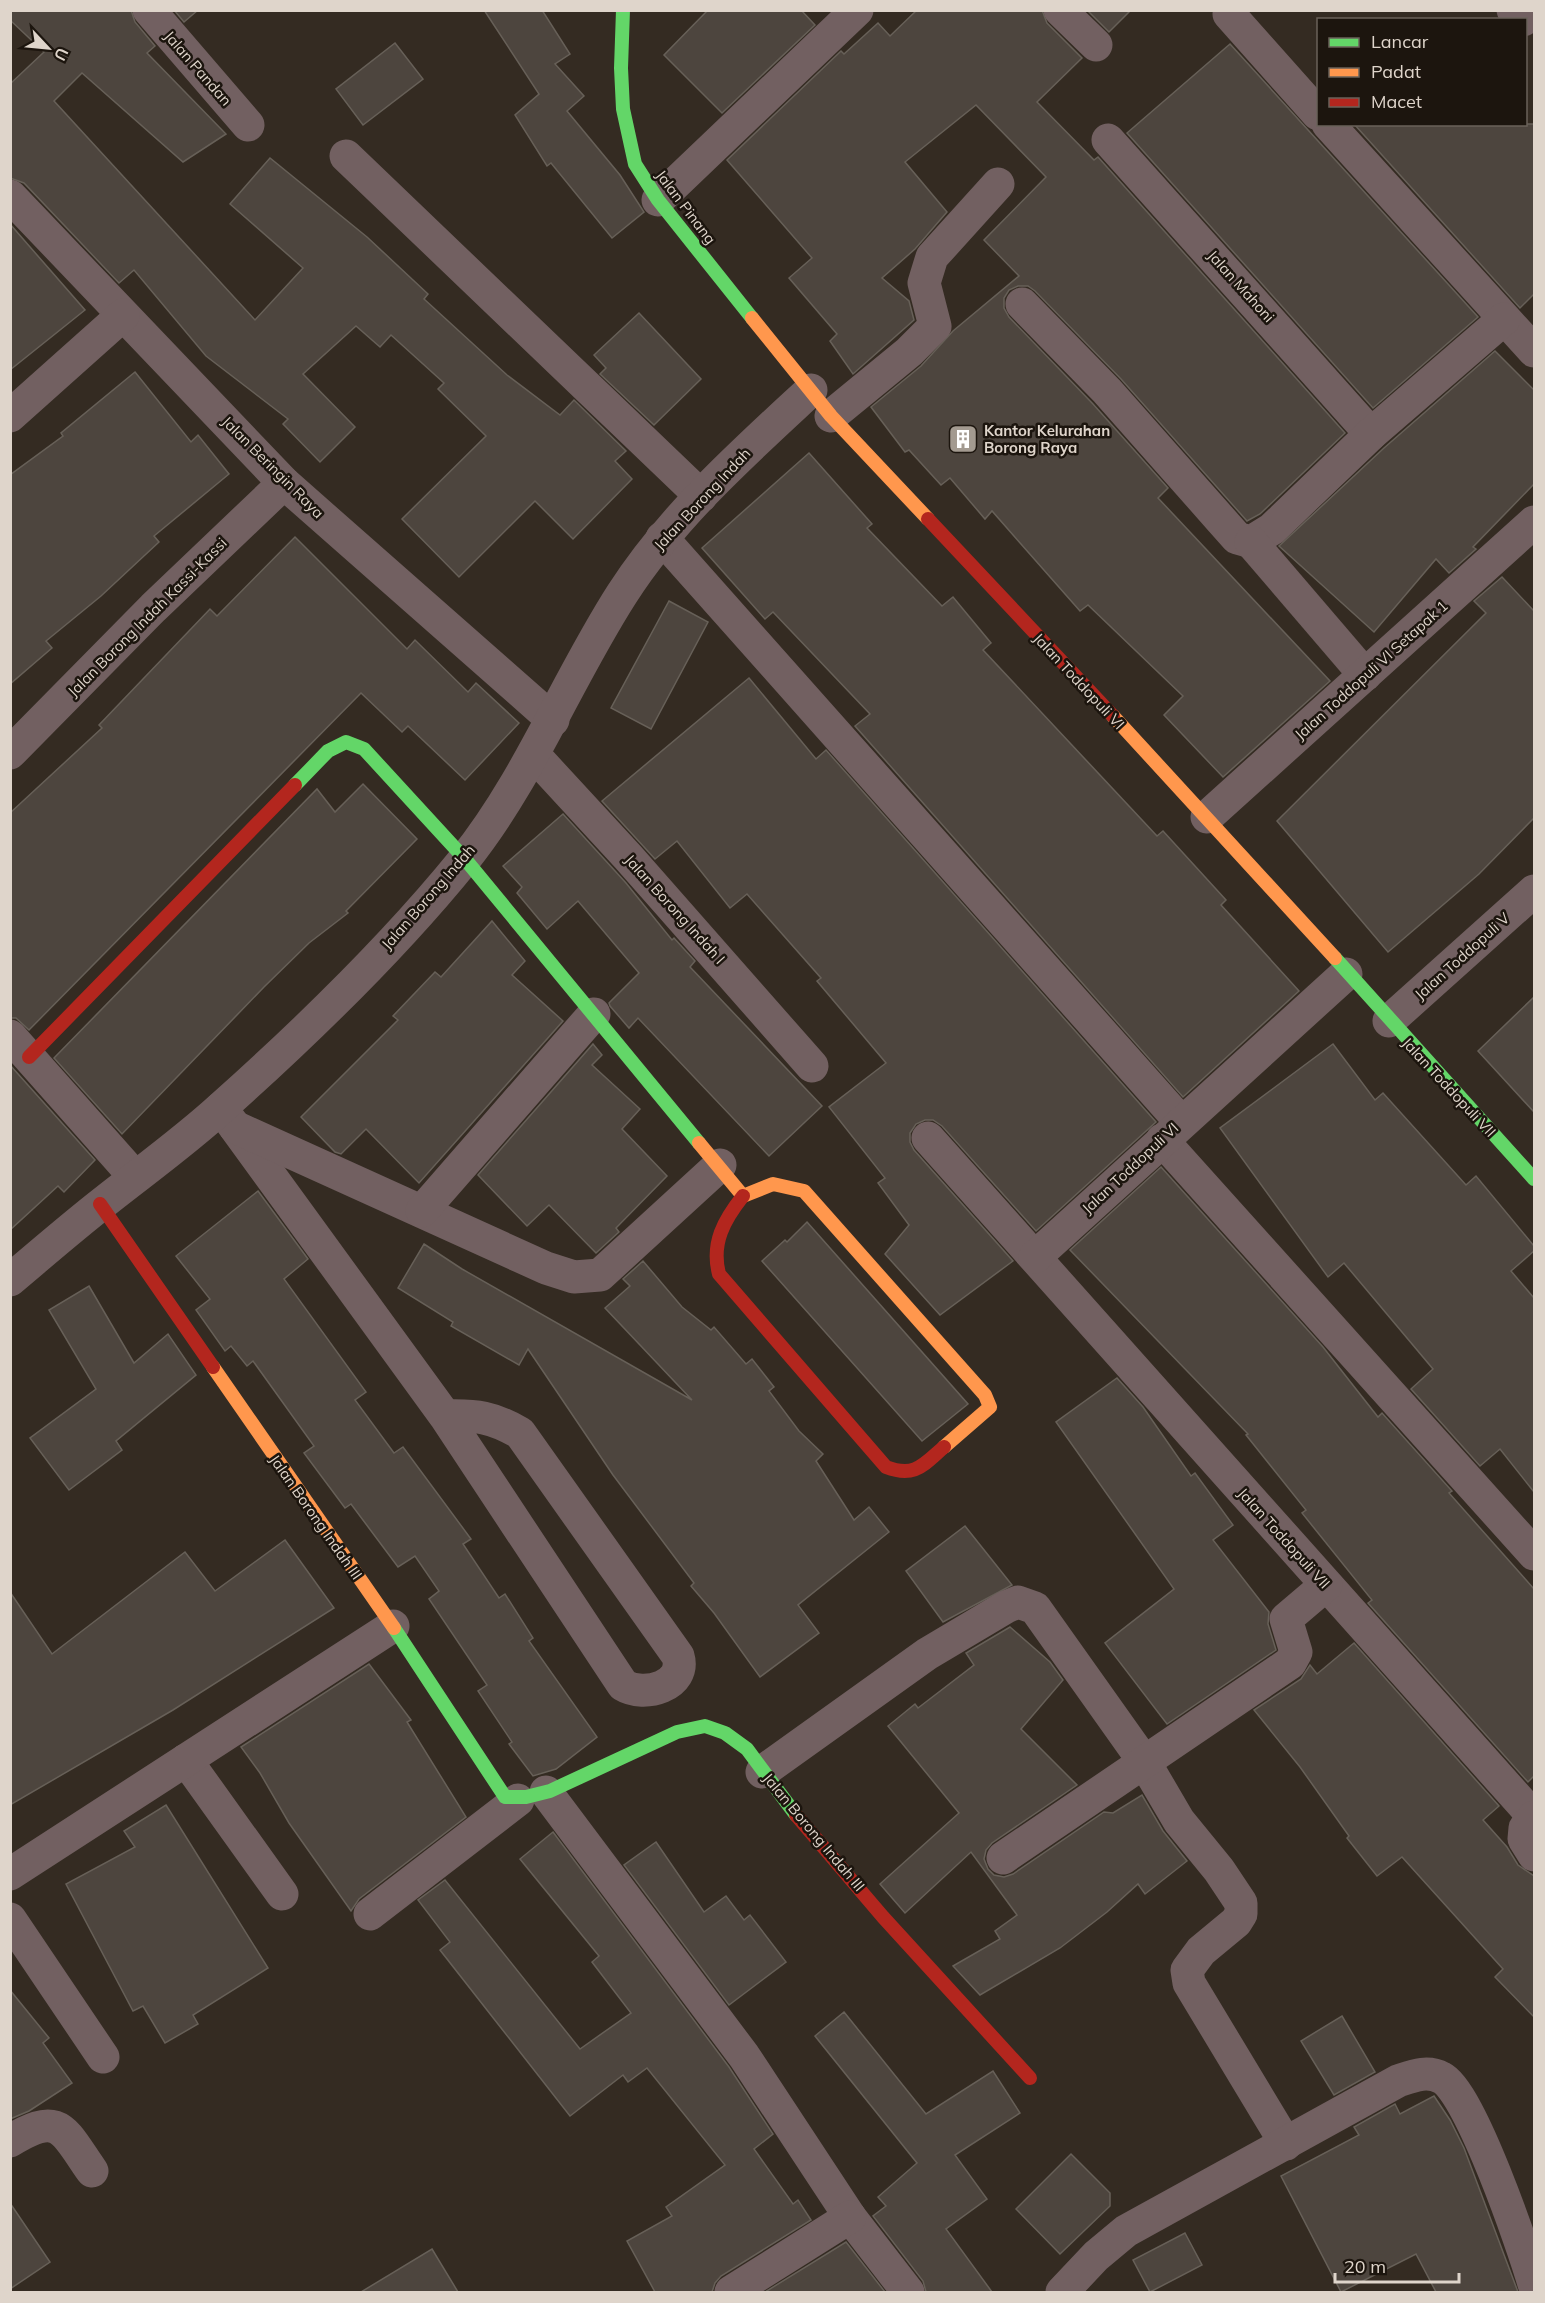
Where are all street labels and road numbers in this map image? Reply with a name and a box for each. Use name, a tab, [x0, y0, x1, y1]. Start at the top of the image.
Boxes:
street label: Jalan Pandan	[160, 27, 236, 109]
street label: Jalan Pinang	[652, 166, 720, 248]
street label: Jalan Mahoni	[1204, 246, 1278, 326]
street label: Jalan Beringin Raya	[218, 412, 328, 522]
street label: Jalan Borong Indah	[650, 444, 754, 554]
street label: Jalan Borong Indah Kassi-Kassi	[63, 533, 231, 701]
street label: Jalan Toddopuli VI Setapak 1	[1290, 596, 1452, 744]
street label: Jalan Toddopuli VI	[1029, 629, 1129, 733]
street label: Jalan Borong Indah	[377, 841, 479, 953]
street label: Jalan Borong Indah I	[621, 850, 729, 968]
street label: Jalan Toddopuli V	[1411, 908, 1514, 1004]
street label: Jalan Toddopuli VII	[1398, 1033, 1500, 1141]
street label: Jalan Toddopuli VI	[1078, 1118, 1182, 1218]
street label: Jalan Borong Indah III	[266, 1451, 366, 1583]
street label: Jalan Toddopuli VII	[1234, 1484, 1334, 1592]
street label: Jalan Borong Indah III	[759, 1769, 869, 1895]

